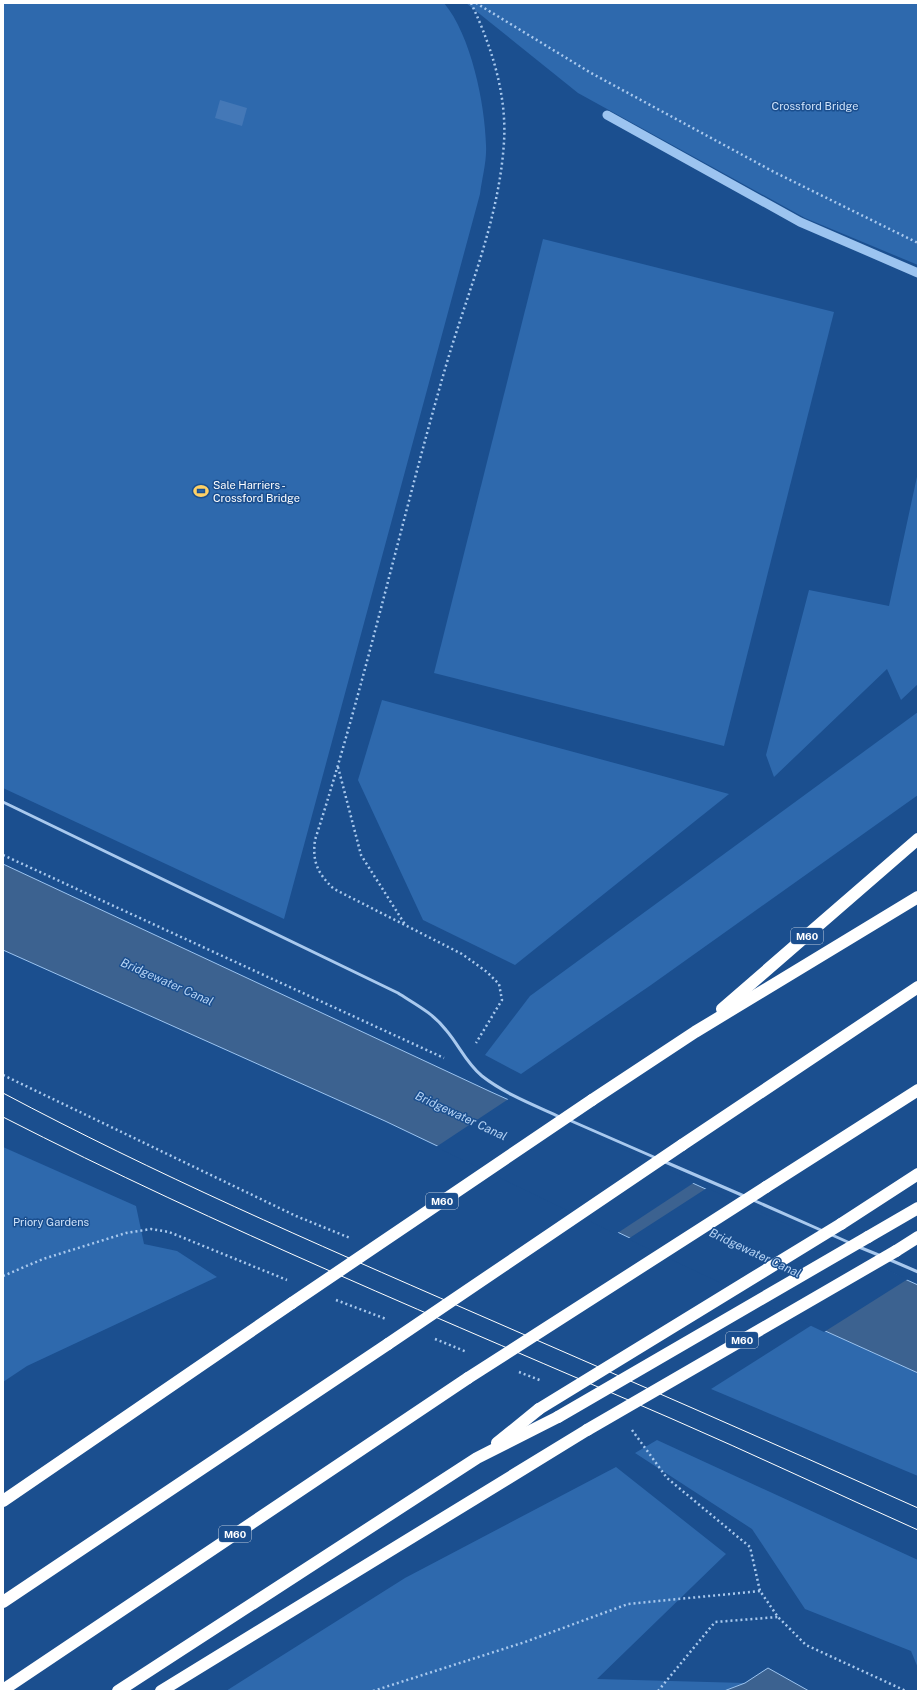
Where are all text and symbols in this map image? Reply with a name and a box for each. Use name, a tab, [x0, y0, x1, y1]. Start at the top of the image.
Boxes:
park label: Crossford Bridge	[772, 100, 858, 112]
place label: Sale Harriers - Crossford Bridge	[213, 479, 300, 504]
sports icon: Sale Harriers - Crossford Bridge	[192, 482, 210, 500]
road number: M60	[791, 928, 823, 944]
water label: Bridgewater Canal	[119, 955, 215, 1009]
water label: Bridgewater Canal	[413, 1089, 509, 1143]
road number: M60	[426, 1193, 458, 1209]
park label: Priory Gardens	[13, 1216, 90, 1228]
water label: Bridgewater Canal	[707, 1226, 803, 1280]
road number: M60	[726, 1332, 758, 1348]
road number: M60	[219, 1526, 251, 1542]

